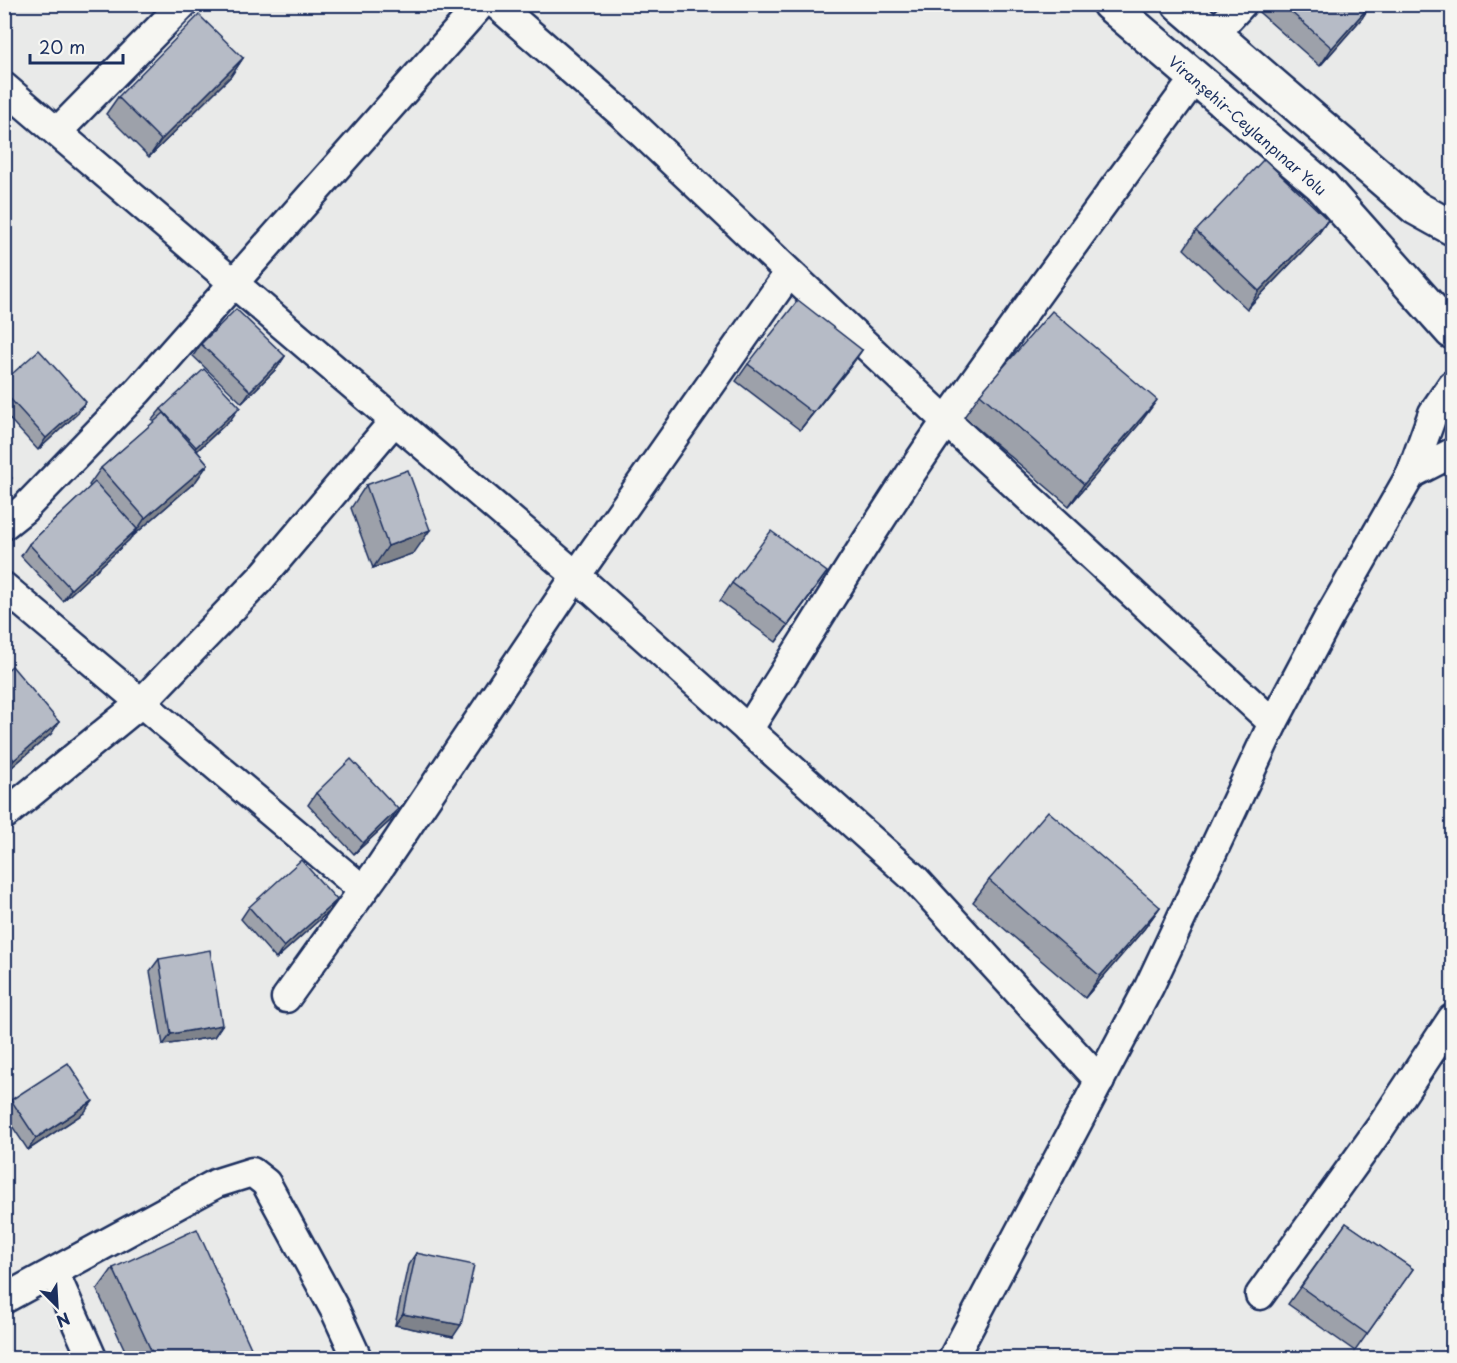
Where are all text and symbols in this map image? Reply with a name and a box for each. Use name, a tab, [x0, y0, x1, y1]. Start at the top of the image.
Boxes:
scale bar	[30, 27, 123, 65]
text: 20 m	[39, 33, 85, 60]
street label: Viranşehir-Ceylanpınar Yolu	[1164, 50, 1332, 200]
north arrow	[27, 1276, 87, 1336]
text: N	[53, 1307, 74, 1334]

